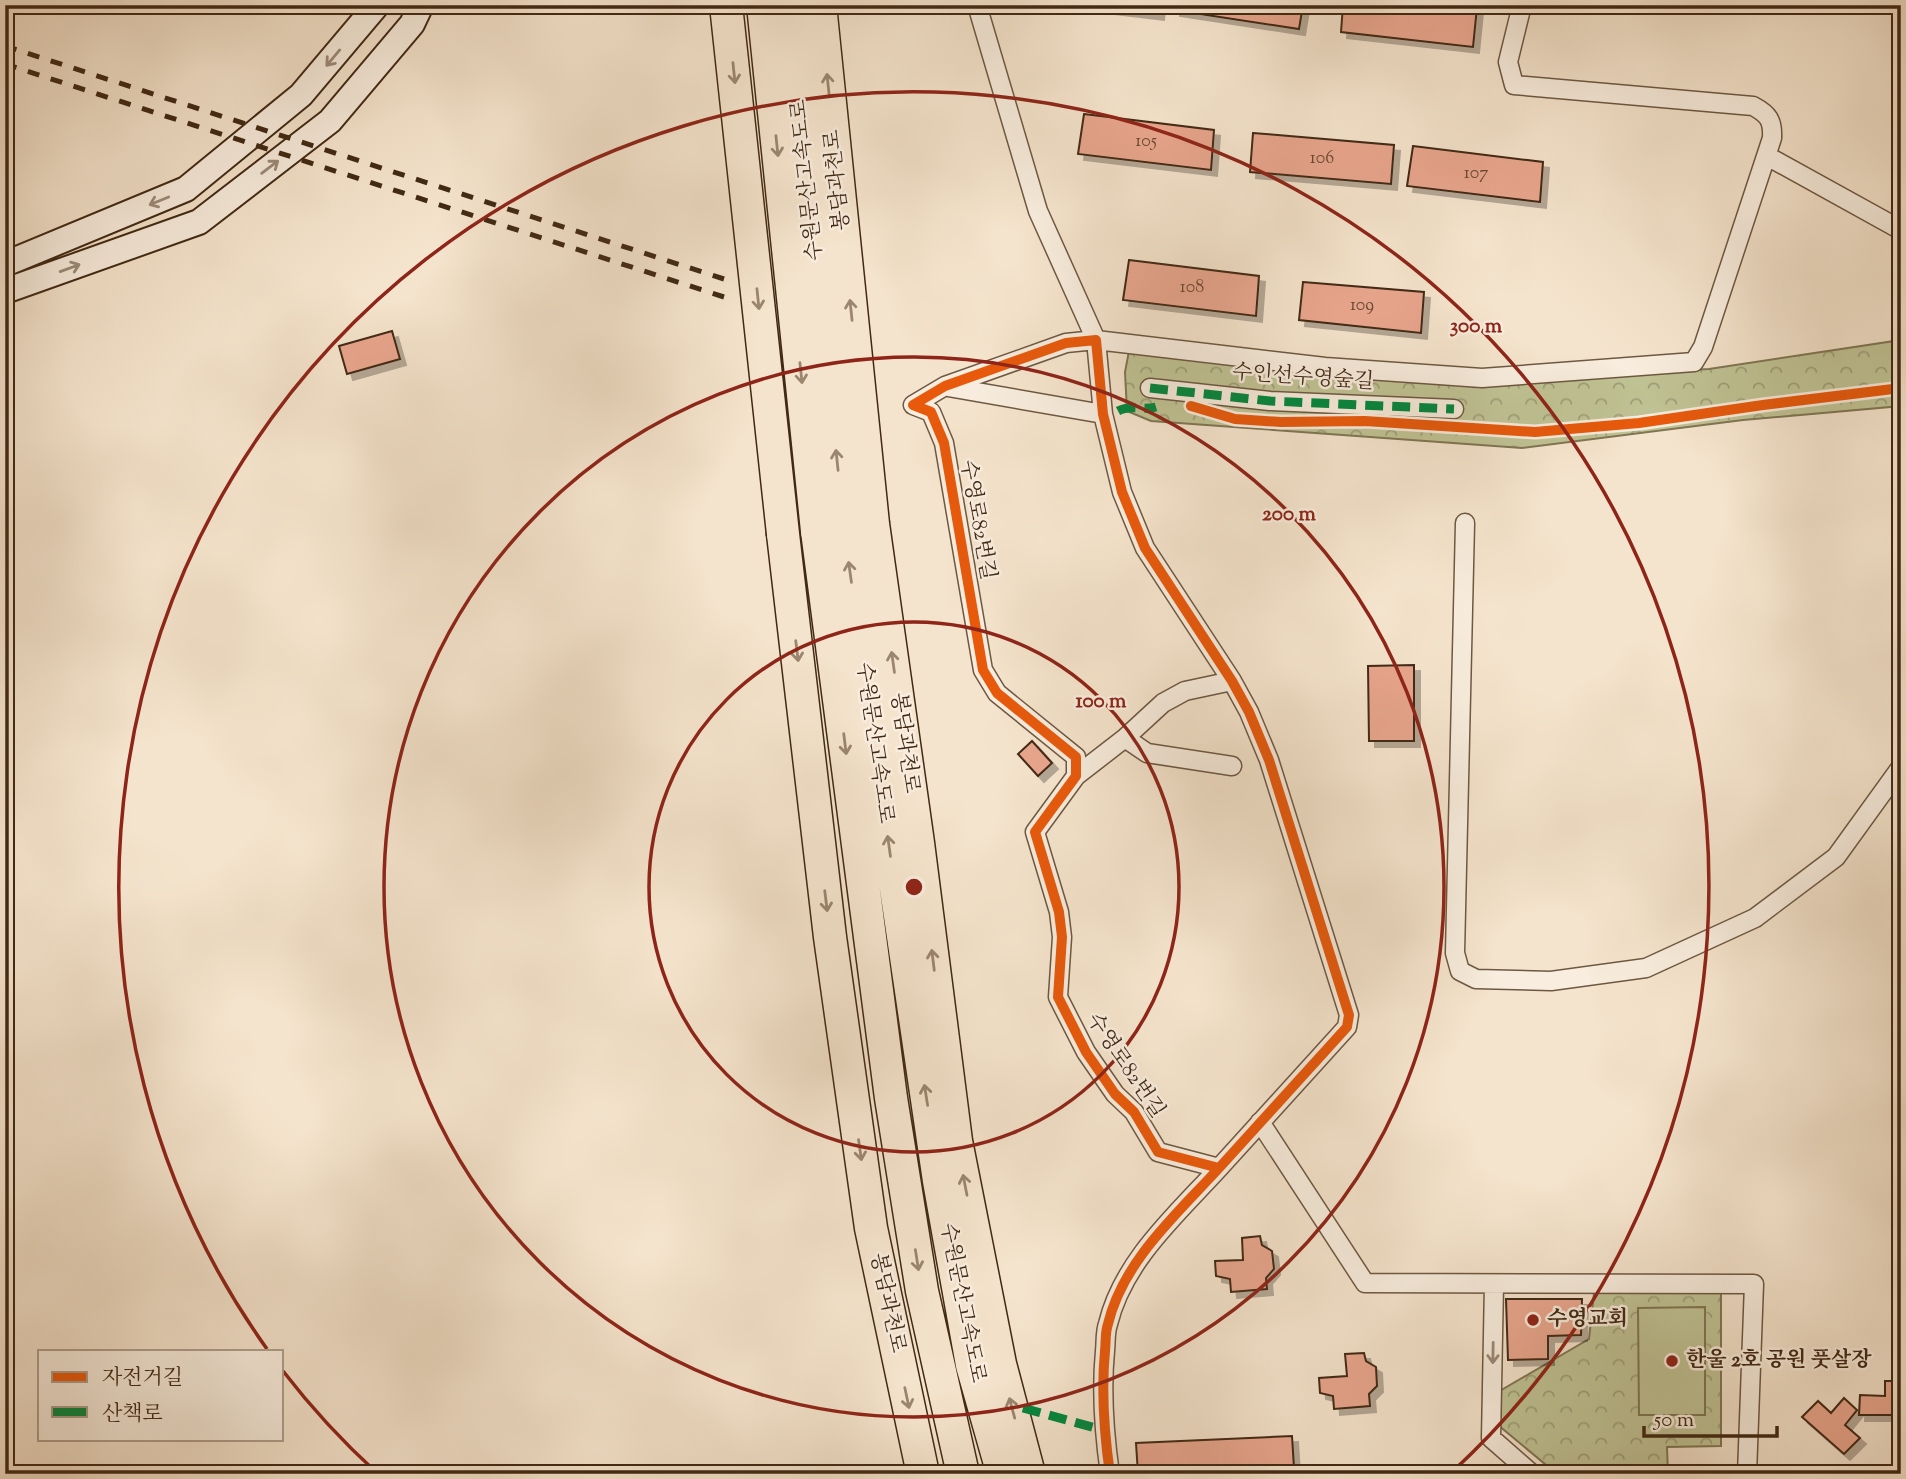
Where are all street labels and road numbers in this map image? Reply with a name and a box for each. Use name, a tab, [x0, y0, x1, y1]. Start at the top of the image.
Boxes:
street label: 수원문산고속도로	[785, 98, 831, 262]
street label: 봉담과천로	[818, 128, 858, 232]
street label: 수인선수영숲길	[1231, 358, 1375, 398]
street label: 수영로82번길	[952, 458, 1002, 582]
street label: 수원문산고속도로	[848, 661, 900, 825]
street label: 봉담과천로	[882, 691, 926, 795]
street label: 수영로82번길	[1079, 1007, 1171, 1125]
street label: 수원문산고속도로	[932, 1220, 992, 1386]
street label: 봉담과천로	[862, 1250, 912, 1356]

